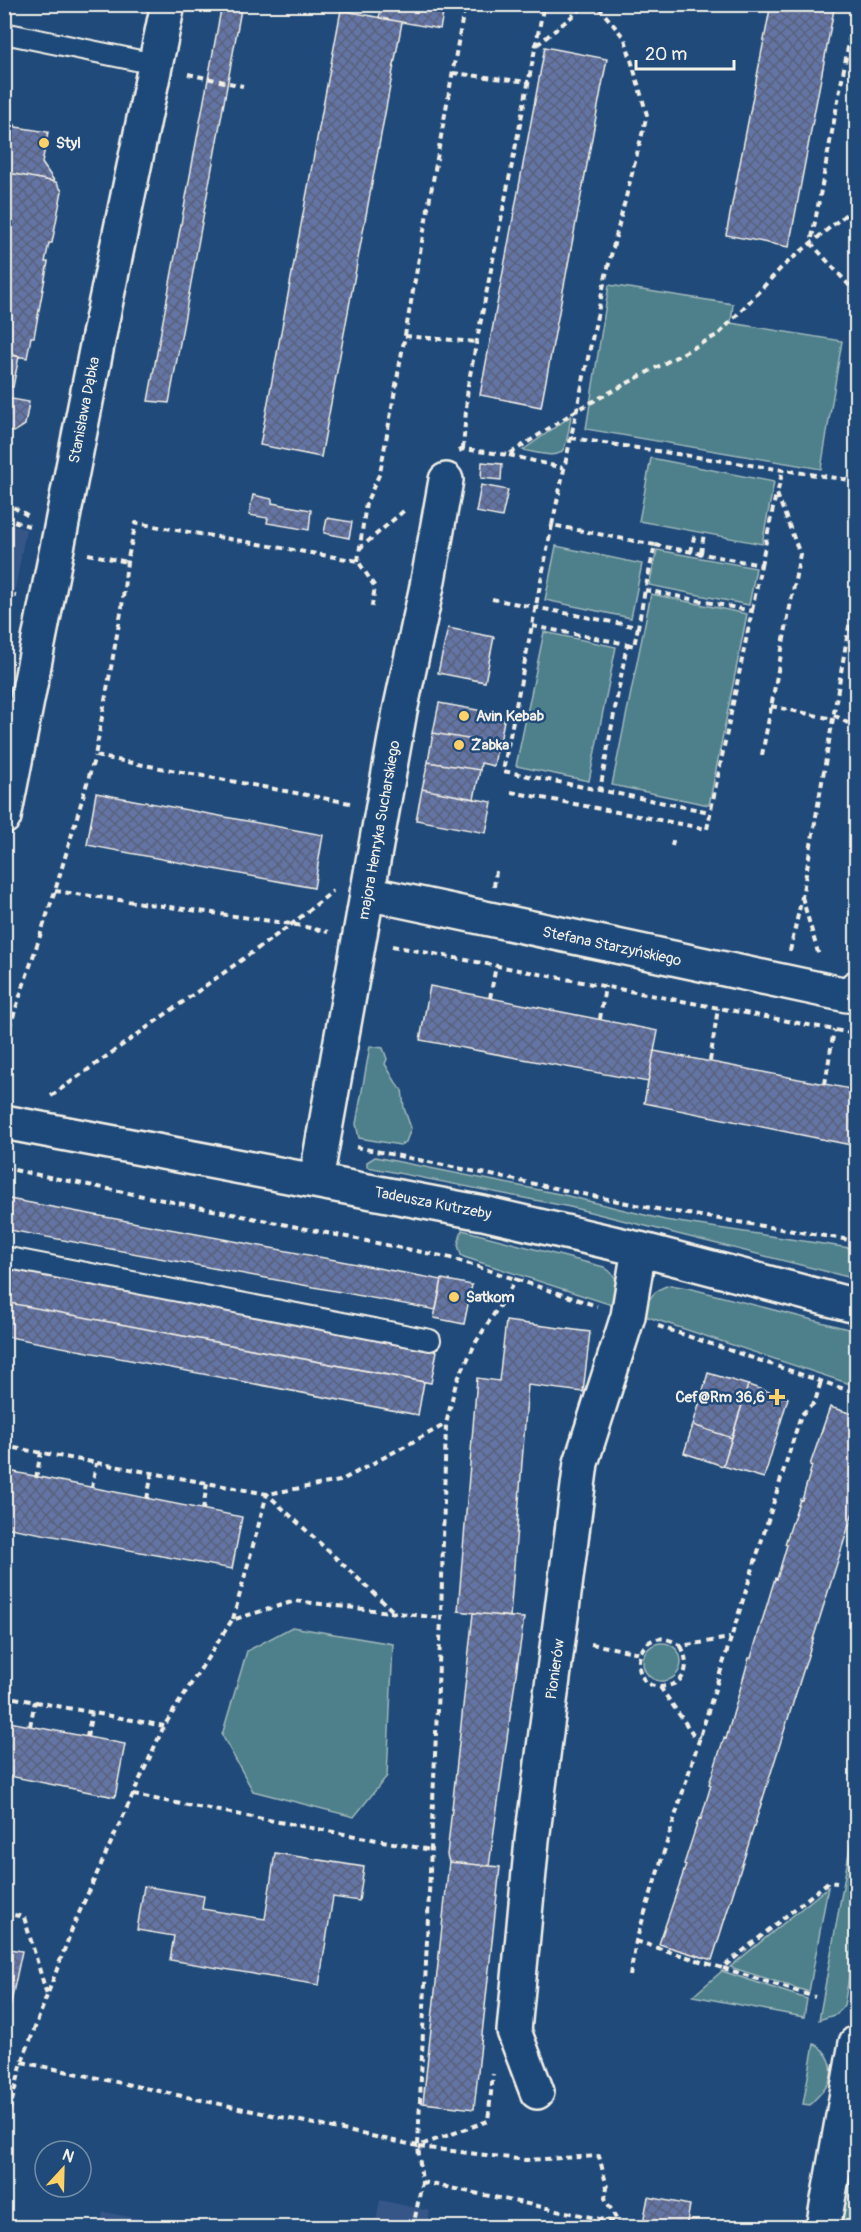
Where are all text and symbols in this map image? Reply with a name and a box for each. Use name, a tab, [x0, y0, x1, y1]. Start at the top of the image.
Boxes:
scale bar	[636, 33, 734, 71]
text: 20 m	[645, 43, 687, 66]
place label: Styl	[56, 134, 81, 153]
marker: Styl	[37, 136, 51, 150]
street label: Stanisława Dąbka	[65, 355, 104, 465]
place label: Avin Kebab	[476, 707, 544, 726]
marker: Avin Kebab	[457, 709, 471, 723]
place label: Żabka	[471, 736, 509, 755]
marker: Żabka	[452, 738, 466, 752]
street label: majora Henryka Sucharskiego	[354, 739, 405, 921]
street label: Stefana Starzyńskiego	[541, 922, 683, 970]
street label: Tadeusza Kutrzeby	[373, 1183, 493, 1224]
place label: Satkom	[466, 1288, 515, 1307]
marker: Satkom	[447, 1290, 461, 1304]
place label: Cef@Rm 36,6	[675, 1388, 765, 1407]
marker: Cef@Rm 36,6	[770, 1390, 784, 1404]
street label: Pionierów	[542, 1637, 569, 1701]
north arrow	[33, 2139, 93, 2199]
text: N	[59, 2145, 77, 2167]

